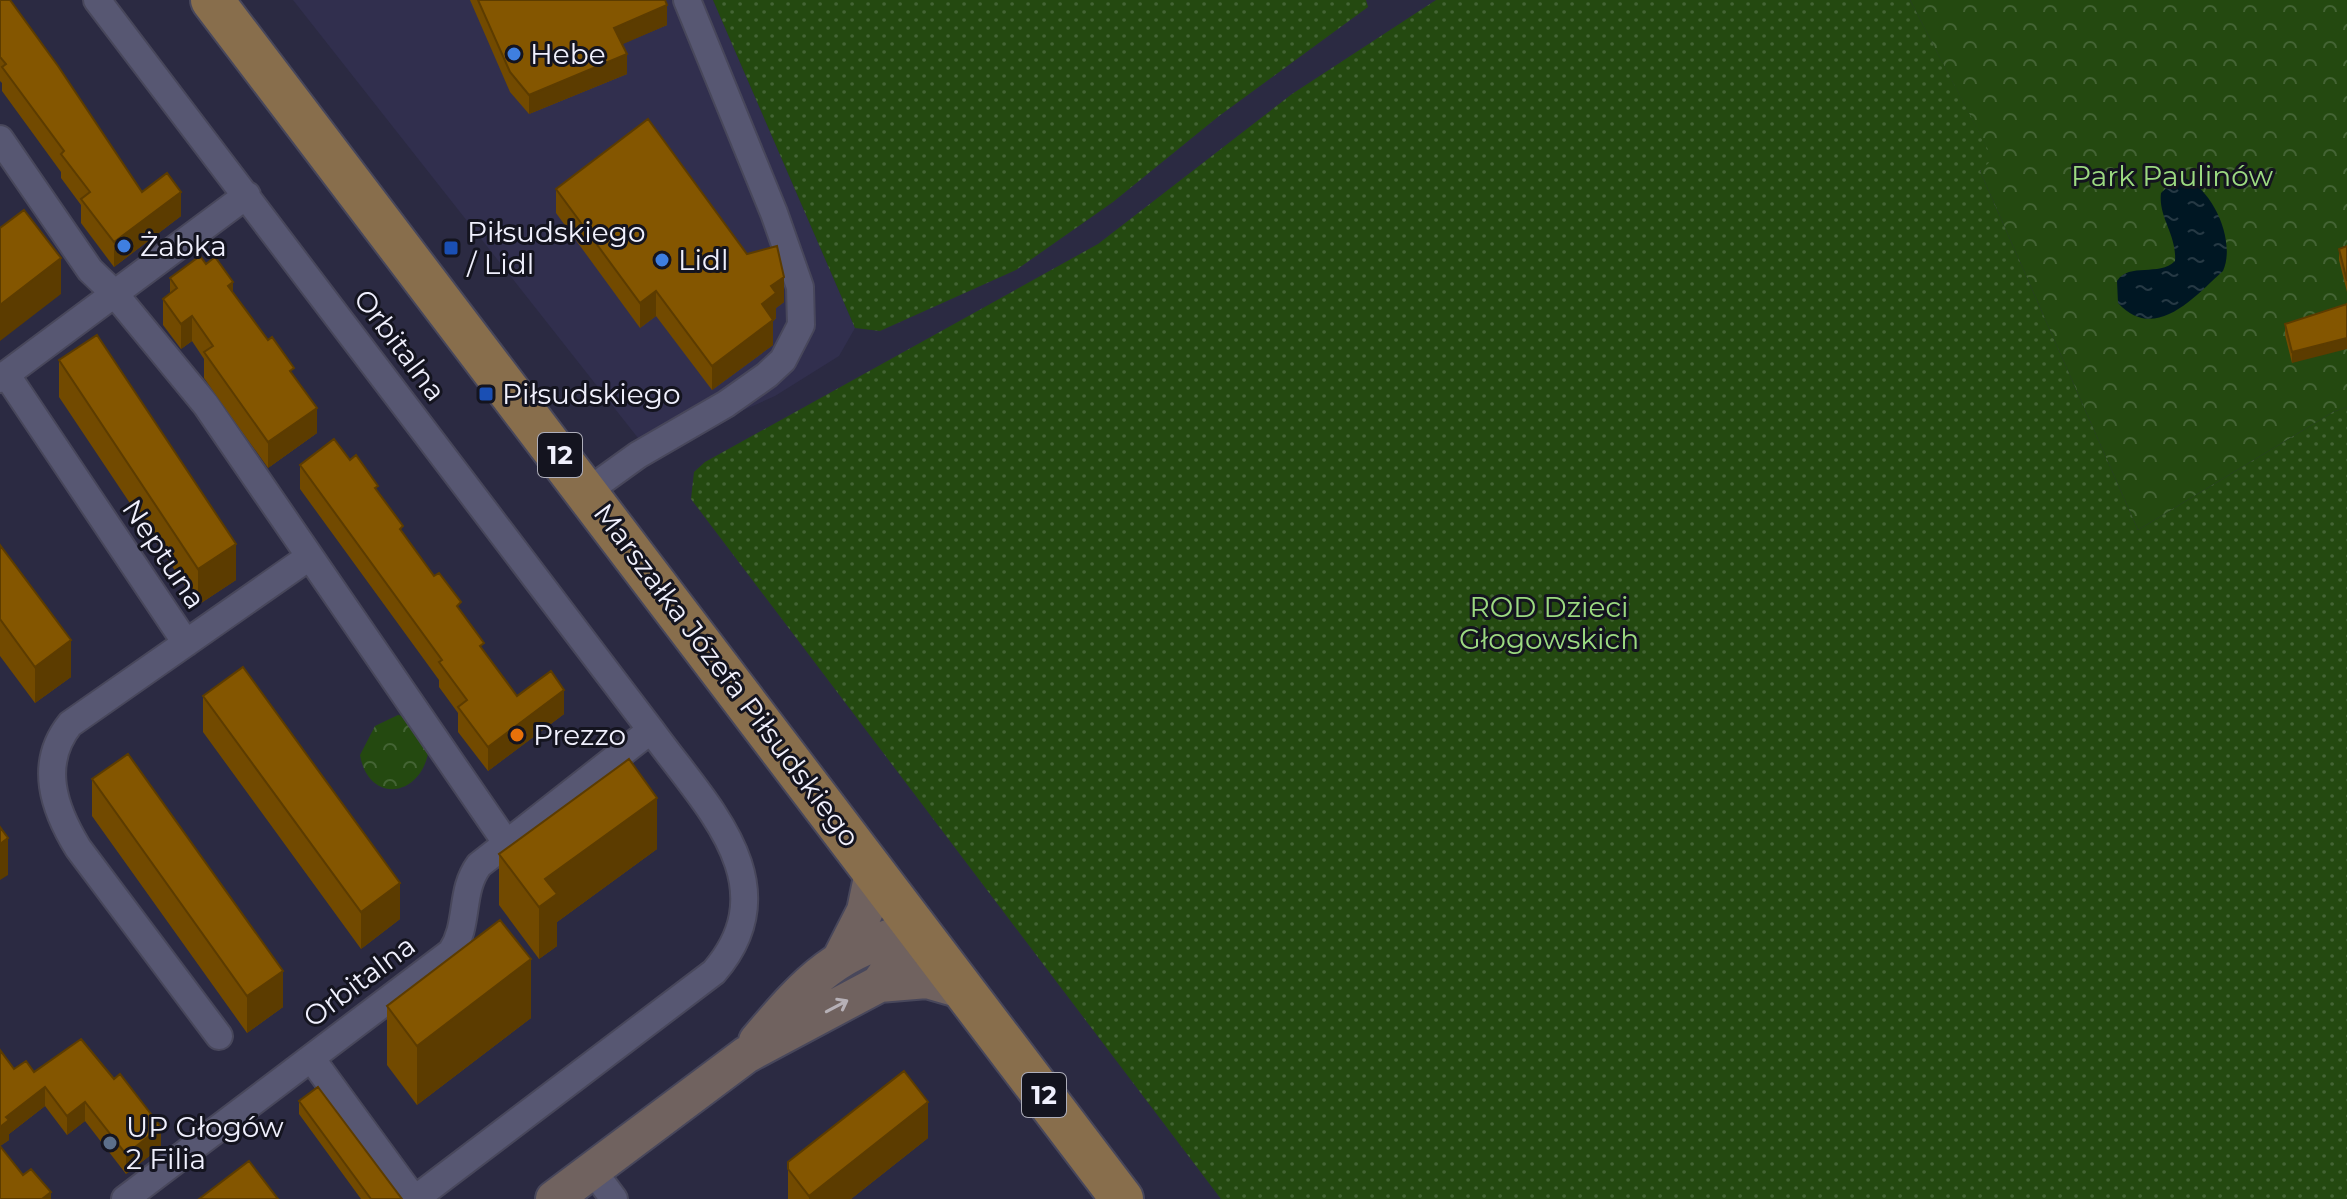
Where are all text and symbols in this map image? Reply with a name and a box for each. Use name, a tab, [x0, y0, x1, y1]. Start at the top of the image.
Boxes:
place label: Hebe	[530, 37, 606, 71]
marker: Hebe	[505, 45, 523, 63]
park label: Park Paulinów	[2071, 159, 2273, 193]
place label: Piłsudskiego / Lidl	[466, 215, 646, 281]
place label: Żabka	[140, 229, 227, 263]
marker: Żabka	[115, 237, 133, 255]
marker: Piłsudskiego / Lidl	[442, 239, 460, 257]
place label: Lidl	[678, 243, 729, 277]
marker: Lidl	[653, 251, 671, 269]
street label: Orbitalna	[347, 282, 453, 408]
place label: Piłsudskiego	[502, 377, 681, 411]
marker: Piłsudskiego	[477, 385, 495, 403]
road number: 12	[538, 433, 582, 477]
street label: Neptuna	[115, 493, 213, 615]
street label: Marszałka Józefa Piłsudskiego	[587, 497, 867, 853]
park label: ROD Dzieci Głogowskich	[1459, 590, 1639, 656]
place label: Prezzo	[533, 718, 626, 752]
marker: Prezzo	[508, 726, 526, 744]
street label: Orbitalna	[296, 928, 422, 1034]
one-way arrow	[825, 998, 848, 1014]
road number: 12	[1022, 1073, 1066, 1117]
place label: UP Głogów 2 Filia	[126, 1110, 284, 1176]
marker: UP Głogów 2 Filia	[101, 1134, 119, 1152]

